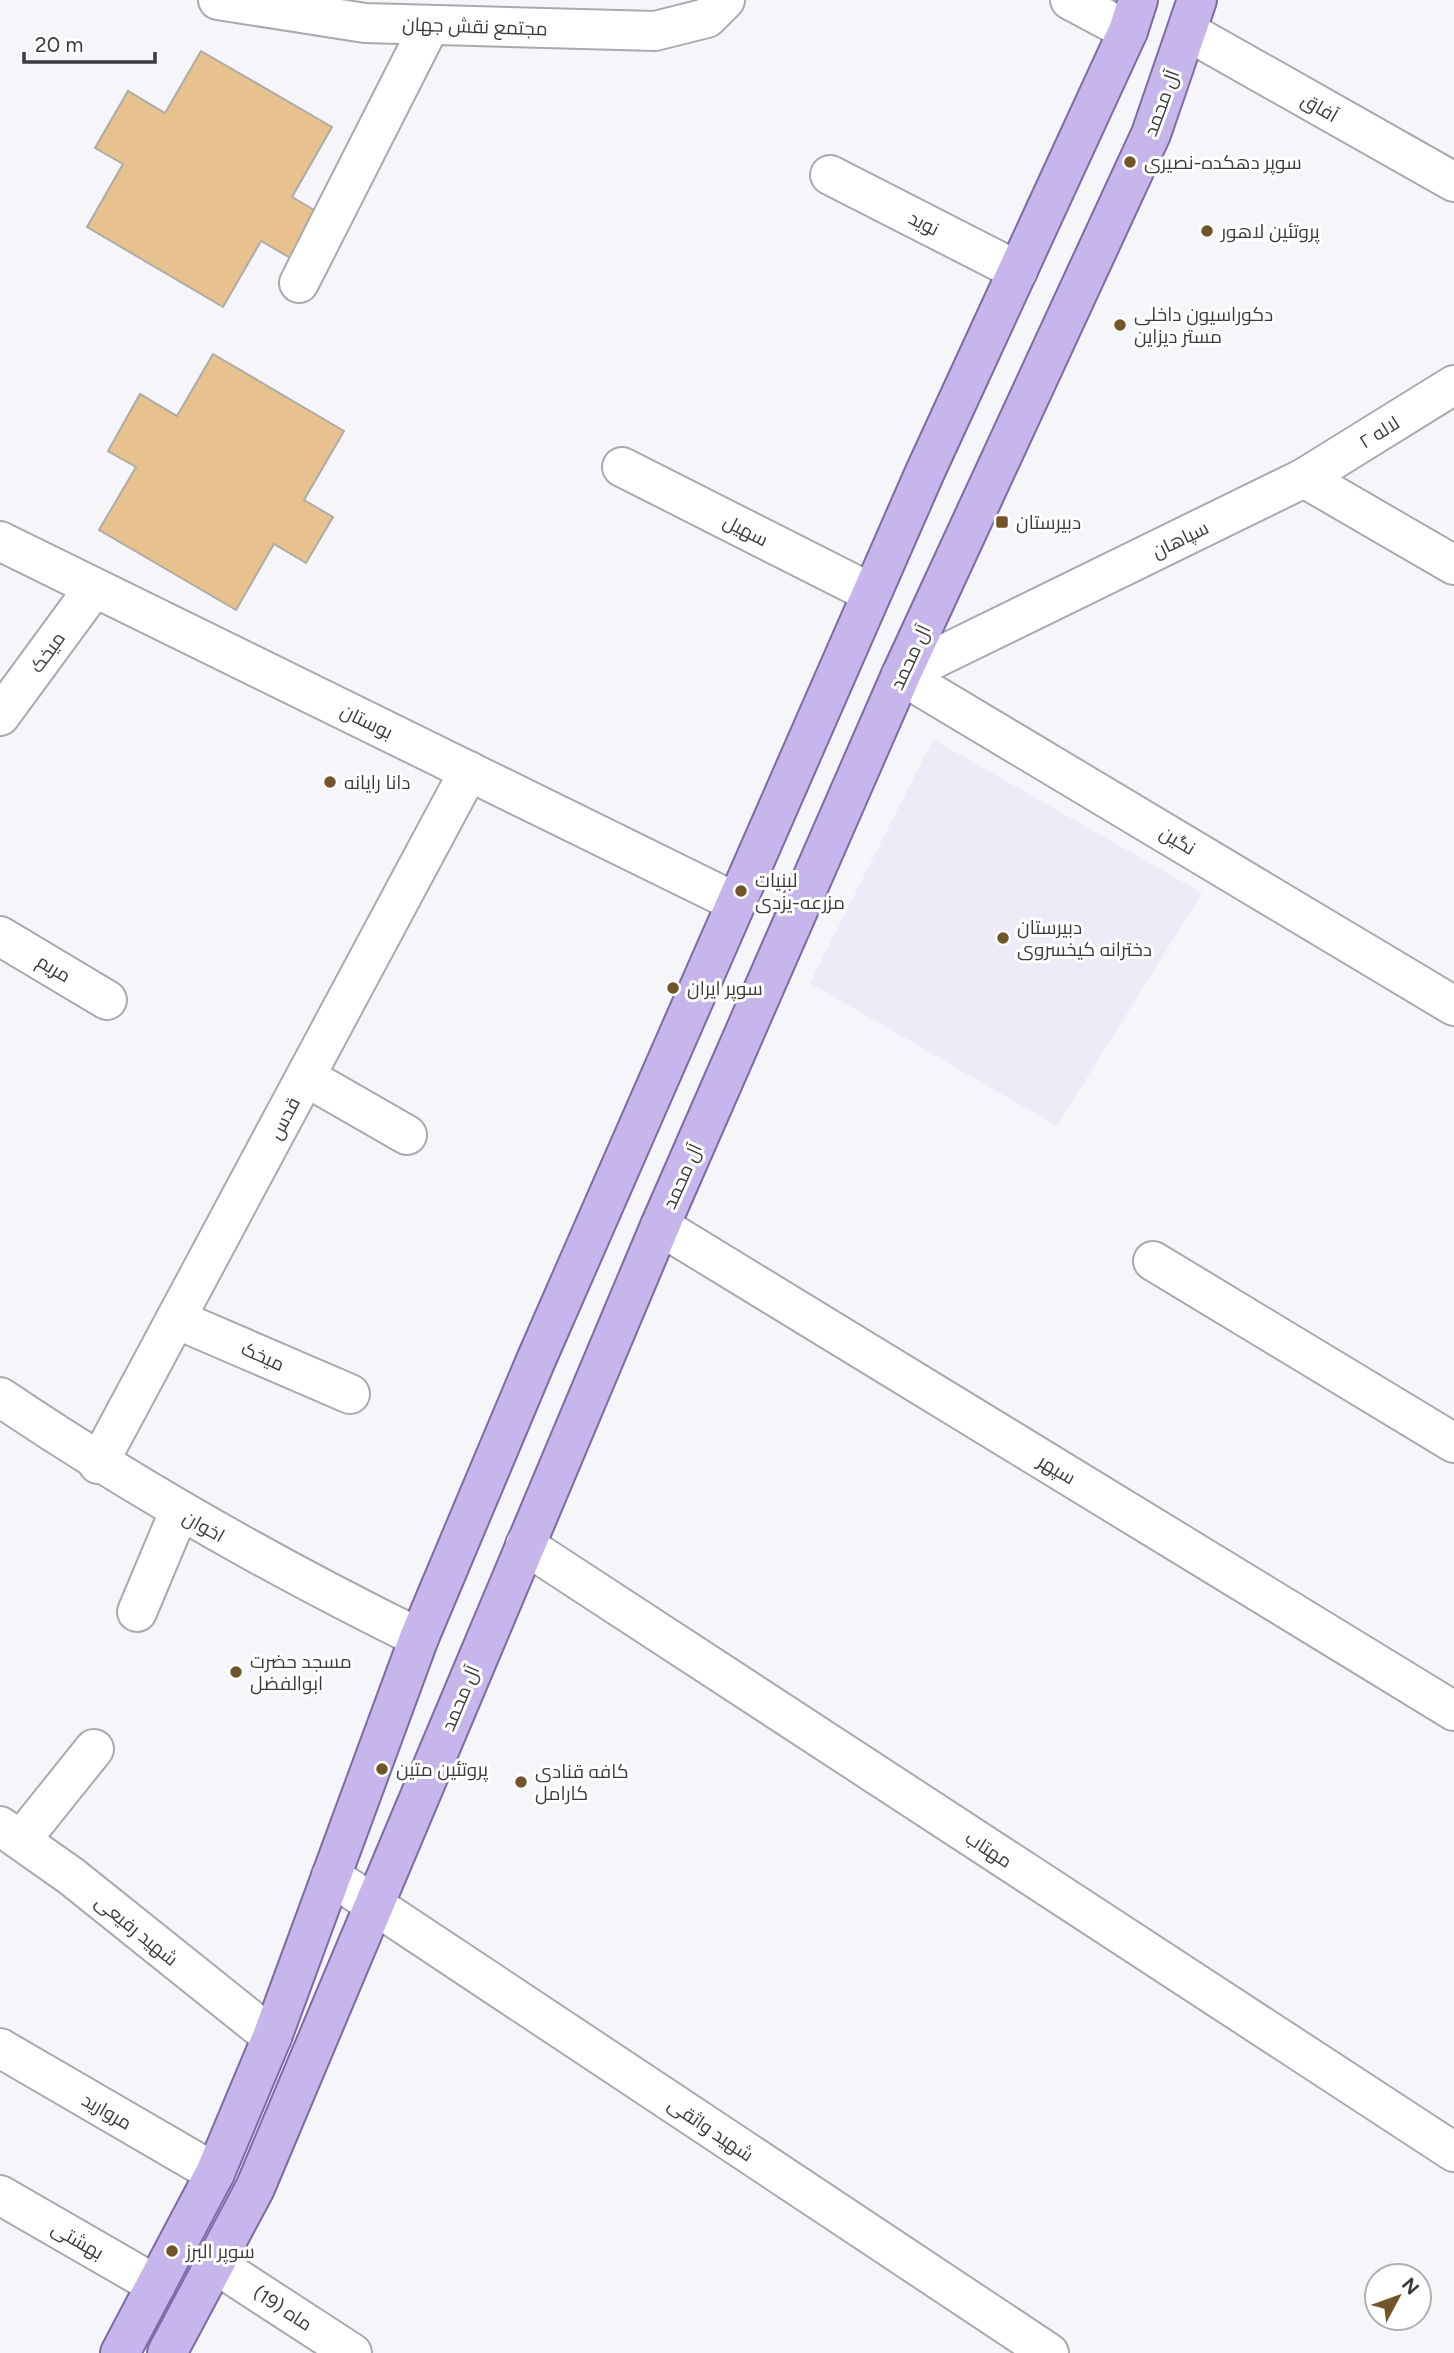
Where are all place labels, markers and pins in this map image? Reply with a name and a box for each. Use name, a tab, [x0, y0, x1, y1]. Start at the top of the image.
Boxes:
place label: سوپر دهکده-نصیری	[1144, 151, 1302, 175]
marker: سوپر دهکده-نصیری	[1122, 154, 1138, 170]
place label: پروتئین لاهور	[1220, 220, 1320, 244]
marker: پروتئین لاهور	[1199, 223, 1215, 239]
place label: دکوراسیون داخلی مستر دیزاین	[1134, 303, 1273, 348]
marker: دکوراسیون داخلی مستر دیزاین	[1112, 317, 1128, 333]
place label: دبیرستان	[1016, 511, 1081, 534]
marker: دبیرستان	[994, 514, 1010, 530]
place label: دانا رایانه	[344, 771, 411, 794]
marker: دانا رایانه	[322, 774, 338, 790]
place label: لبنیات مزرعه-یزدی	[755, 869, 845, 914]
marker: لبنیات مزرعه-یزدی	[733, 883, 749, 899]
place label: دبیرستان دخترانه کیخسروی	[1017, 916, 1152, 961]
marker: دبیرستان دخترانه کیخسروی	[995, 930, 1011, 946]
place label: سوپر ایران	[687, 977, 763, 1001]
marker: سوپر ایران	[665, 980, 681, 996]
place label: مسجد حضرت ابوالفضل	[250, 1650, 352, 1695]
marker: مسجد حضرت ابوالفضل	[228, 1664, 244, 1680]
place label: پروتئین متین	[396, 1758, 488, 1782]
place label: کافه قنادی کارامل	[535, 1760, 629, 1805]
marker: پروتئین متین	[374, 1761, 390, 1777]
marker: کافه قنادی کارامل	[513, 1774, 529, 1790]
place label: سوپر البرز	[185, 2240, 255, 2264]
marker: سوپر البرز	[164, 2243, 180, 2259]

